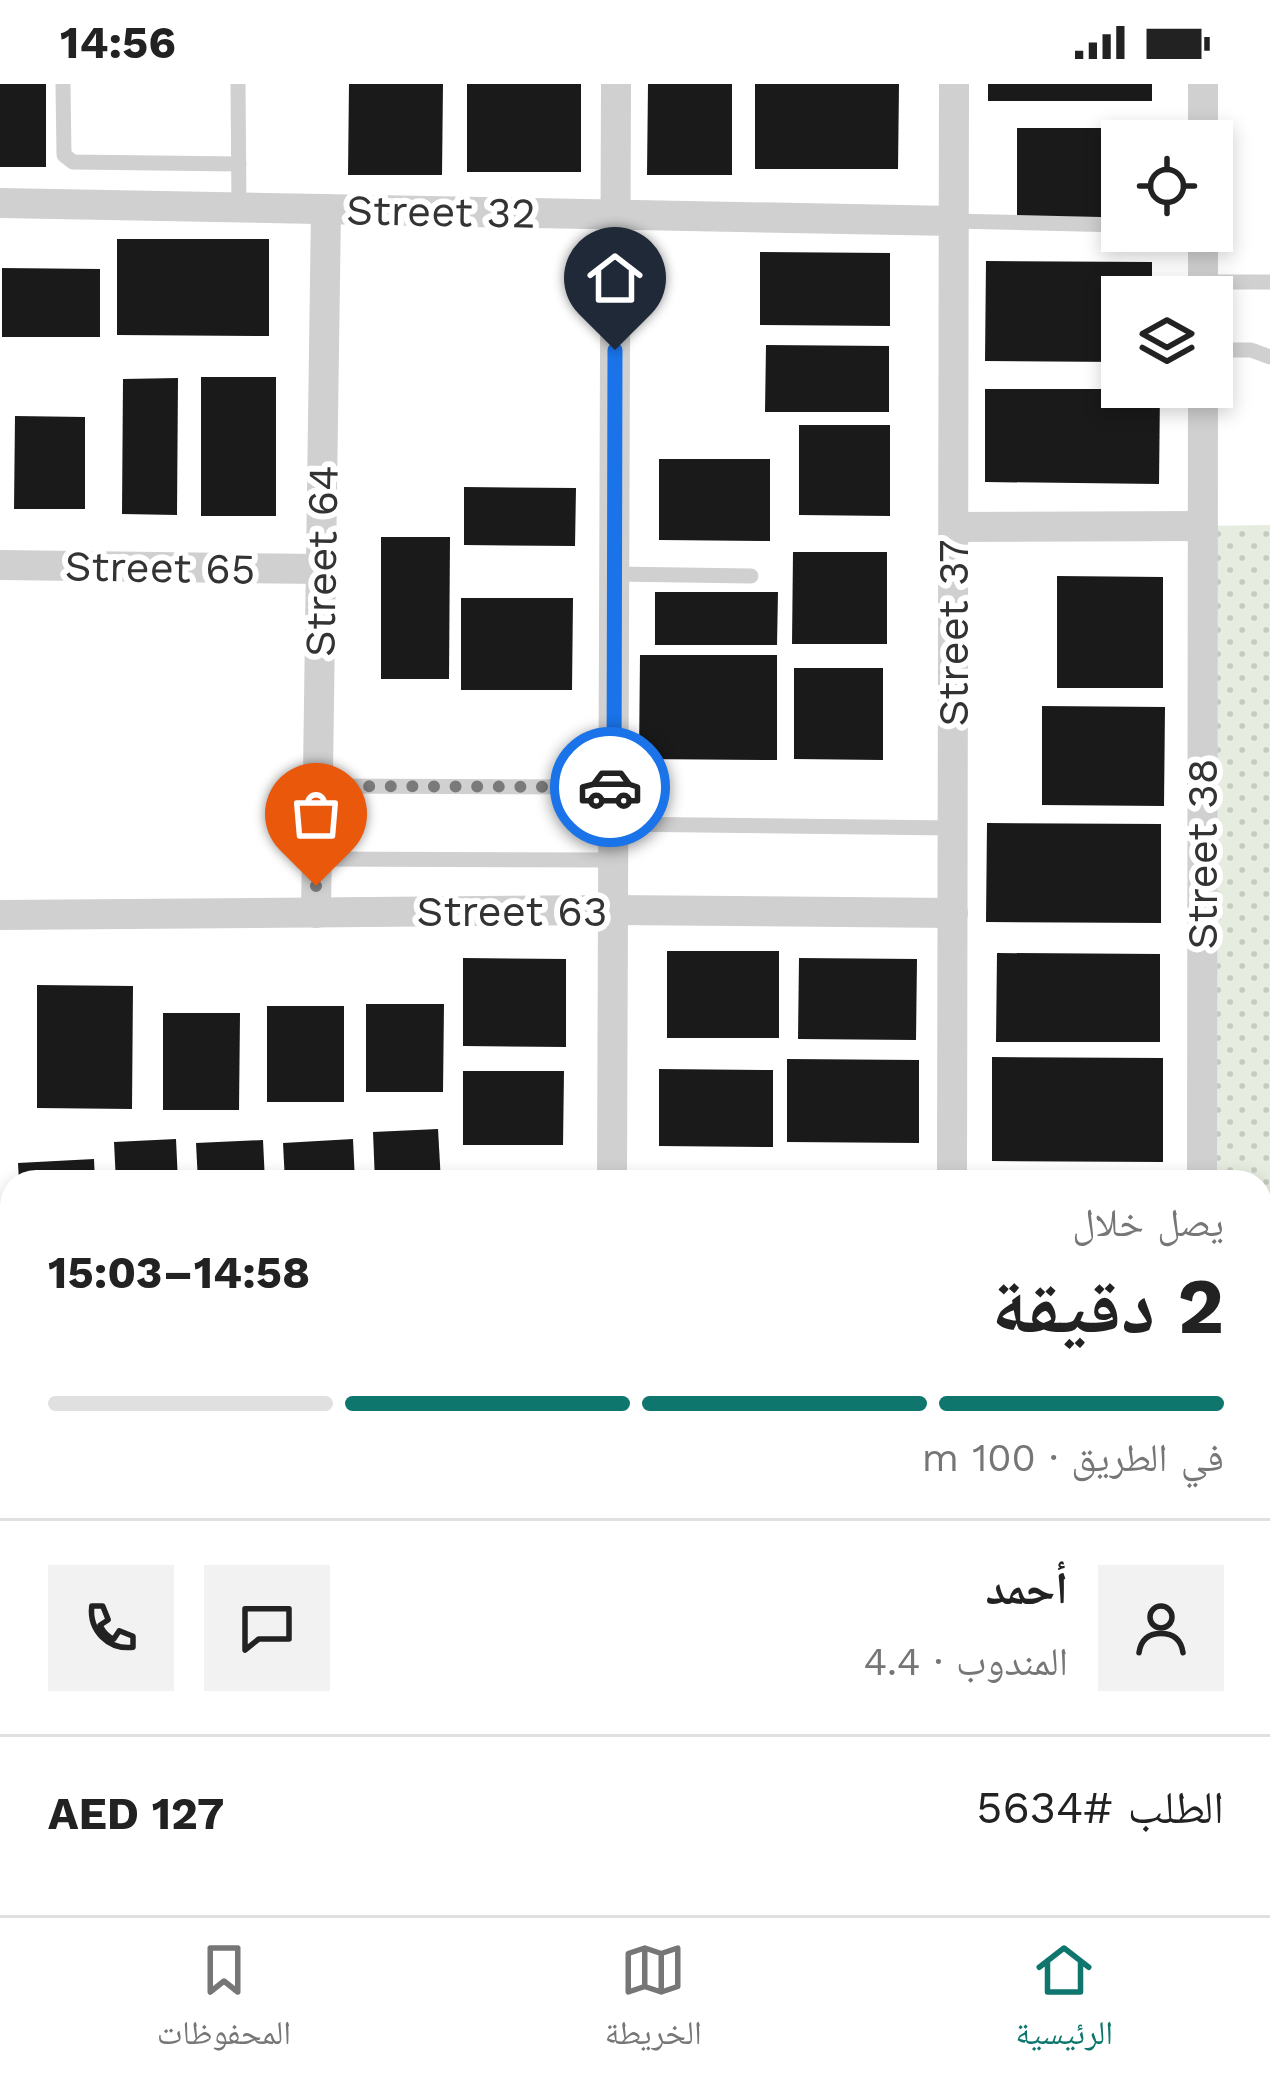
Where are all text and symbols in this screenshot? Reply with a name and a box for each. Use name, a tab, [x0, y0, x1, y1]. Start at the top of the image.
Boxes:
text: 14:56	[60, 16, 176, 69]
map controls	[1101, 120, 1233, 408]
button: locate	[1101, 120, 1233, 252]
street label: Street 32	[346, 185, 536, 238]
pin	[564, 227, 666, 350]
icon: home	[582, 245, 648, 311]
button: layers	[1101, 276, 1233, 408]
street label: Street 64	[295, 465, 348, 657]
street label: Street 37	[929, 539, 978, 727]
street label: Street 65	[64, 541, 256, 594]
courier	[550, 727, 670, 847]
icon: car	[577, 754, 643, 820]
street label: Street 38	[1178, 758, 1227, 950]
pin	[265, 763, 367, 886]
icon: bag	[283, 781, 349, 847]
street label: Street 63	[417, 887, 607, 936]
text: يصل خلال	[1072, 1200, 1224, 1245]
text: 14:58–15:03	[48, 1246, 310, 1299]
text: 2 دقيقة	[991, 1260, 1224, 1352]
text: في الطريق · 100 m	[922, 1435, 1224, 1480]
text: أحمد	[986, 1562, 1068, 1615]
button: phone	[48, 1565, 174, 1691]
button: chat	[204, 1565, 330, 1691]
button: person	[1098, 1565, 1224, 1691]
text: المندوب · 4.4	[863, 1639, 1068, 1684]
text: الطلب #5634	[976, 1781, 1224, 1834]
text: AED 127	[48, 1787, 224, 1840]
tab: المحفوظات	[157, 1937, 291, 2065]
tab: الخريطة	[605, 1937, 702, 2065]
tab: الرئيسية	[1015, 1937, 1113, 2065]

